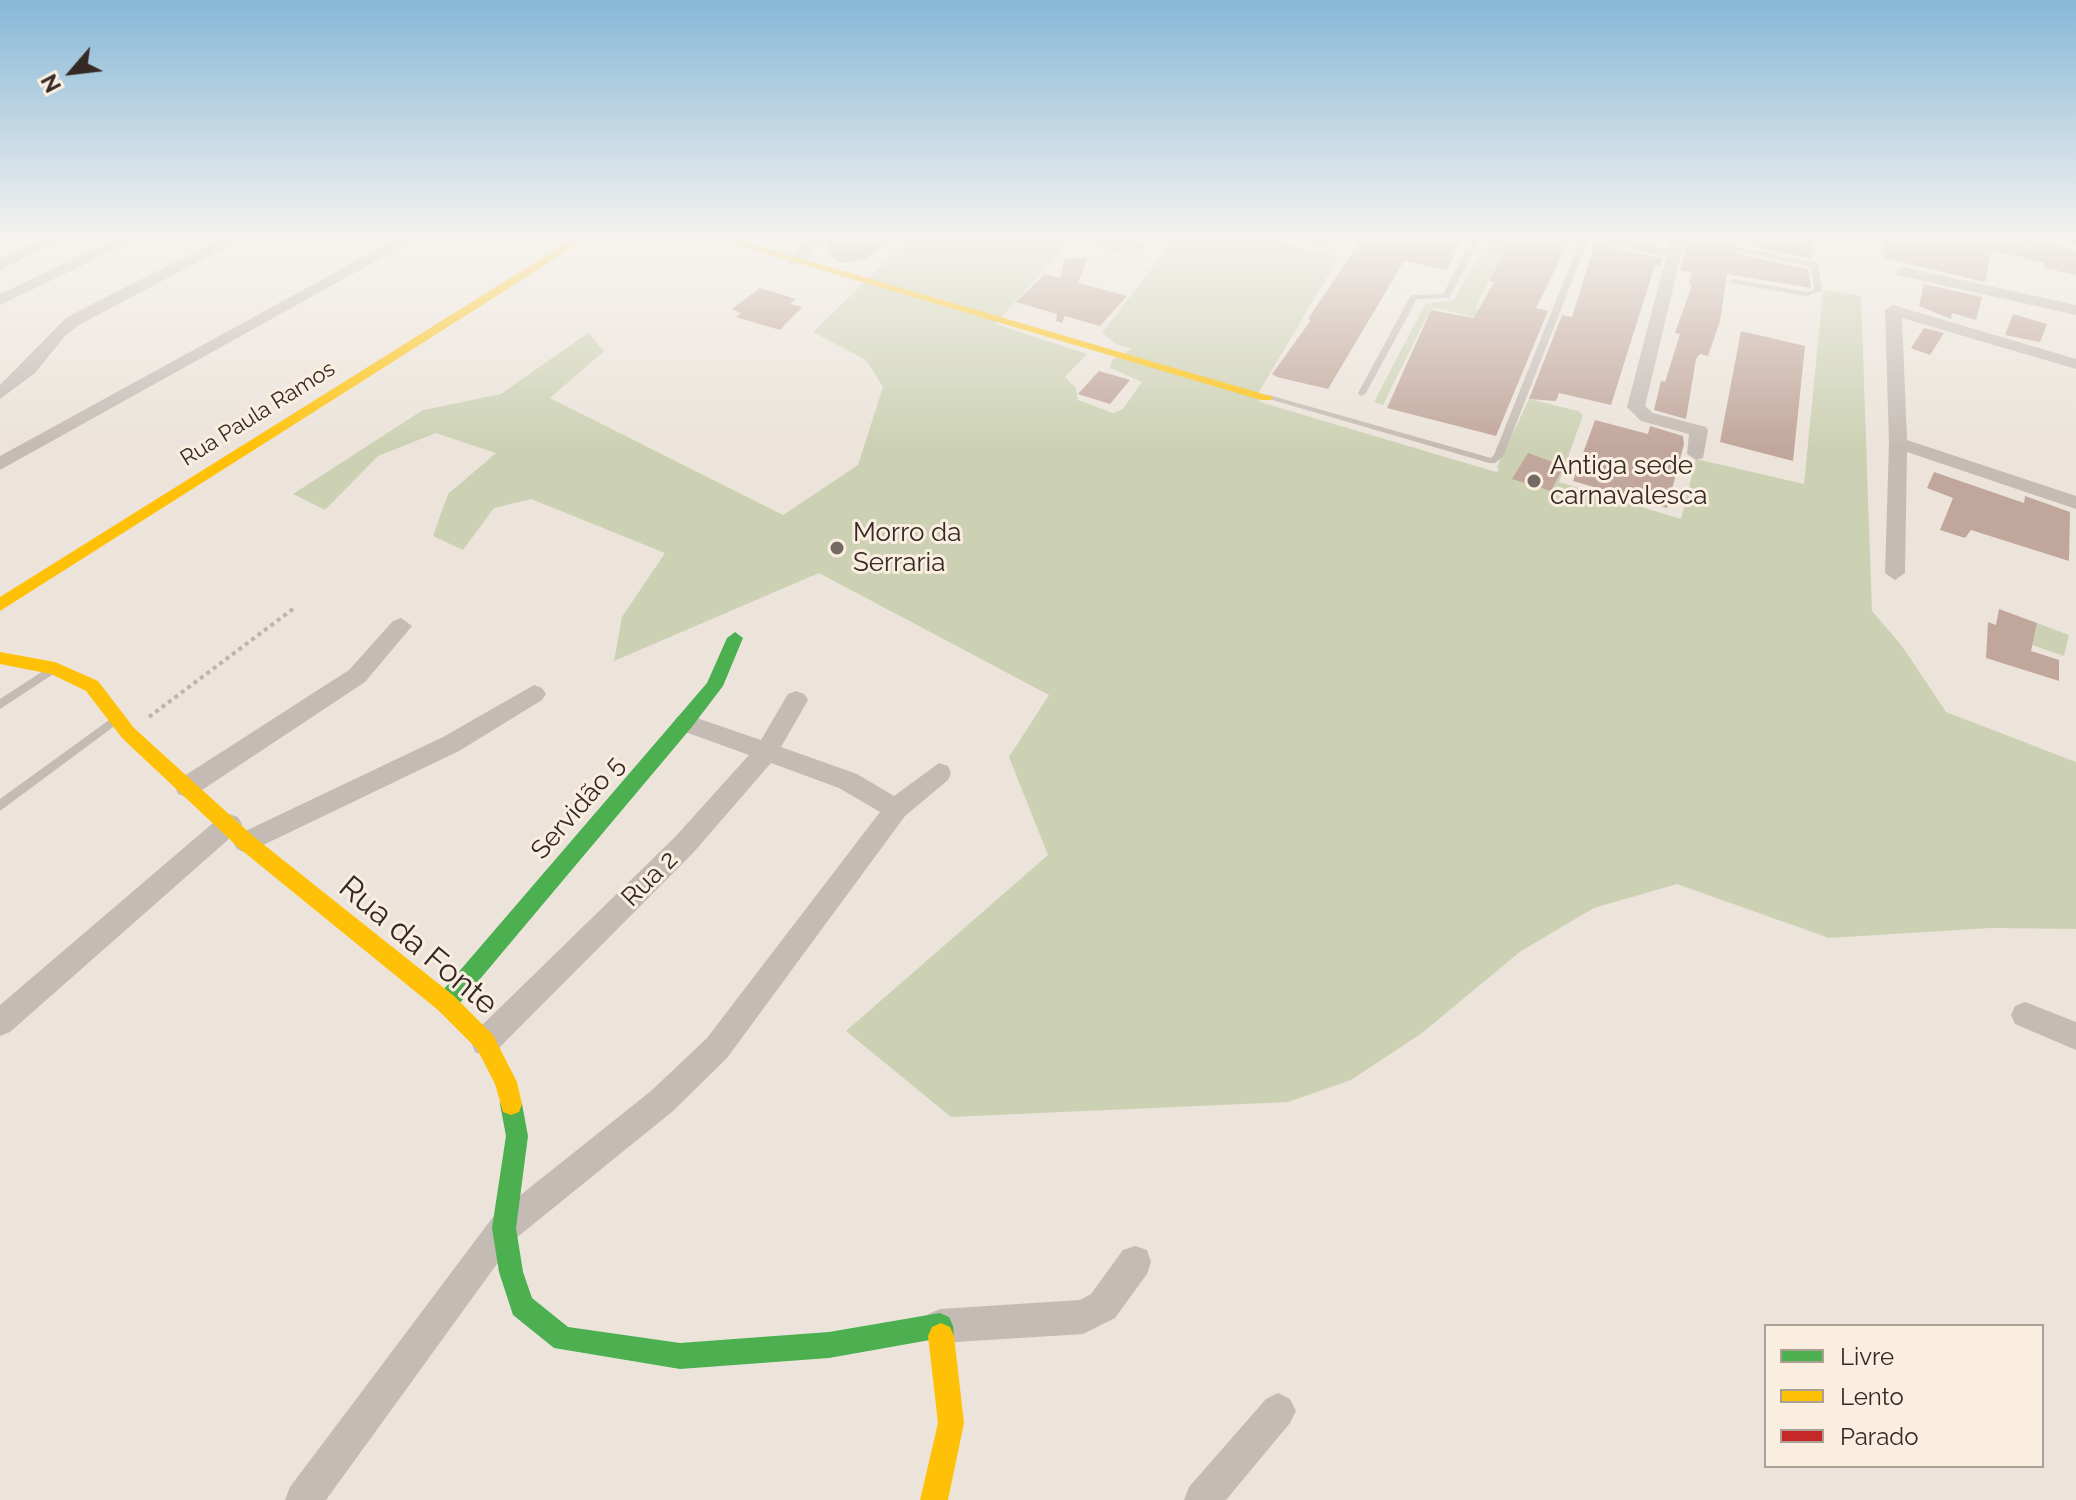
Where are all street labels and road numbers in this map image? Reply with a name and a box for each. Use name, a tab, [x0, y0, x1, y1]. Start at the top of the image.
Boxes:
street label: Rua Paula Ramos	[176, 356, 340, 472]
street label: Servidão 5	[525, 750, 631, 866]
street label: Rua 2	[615, 844, 685, 914]
street label: Rua da Fonte	[331, 869, 505, 1023]

